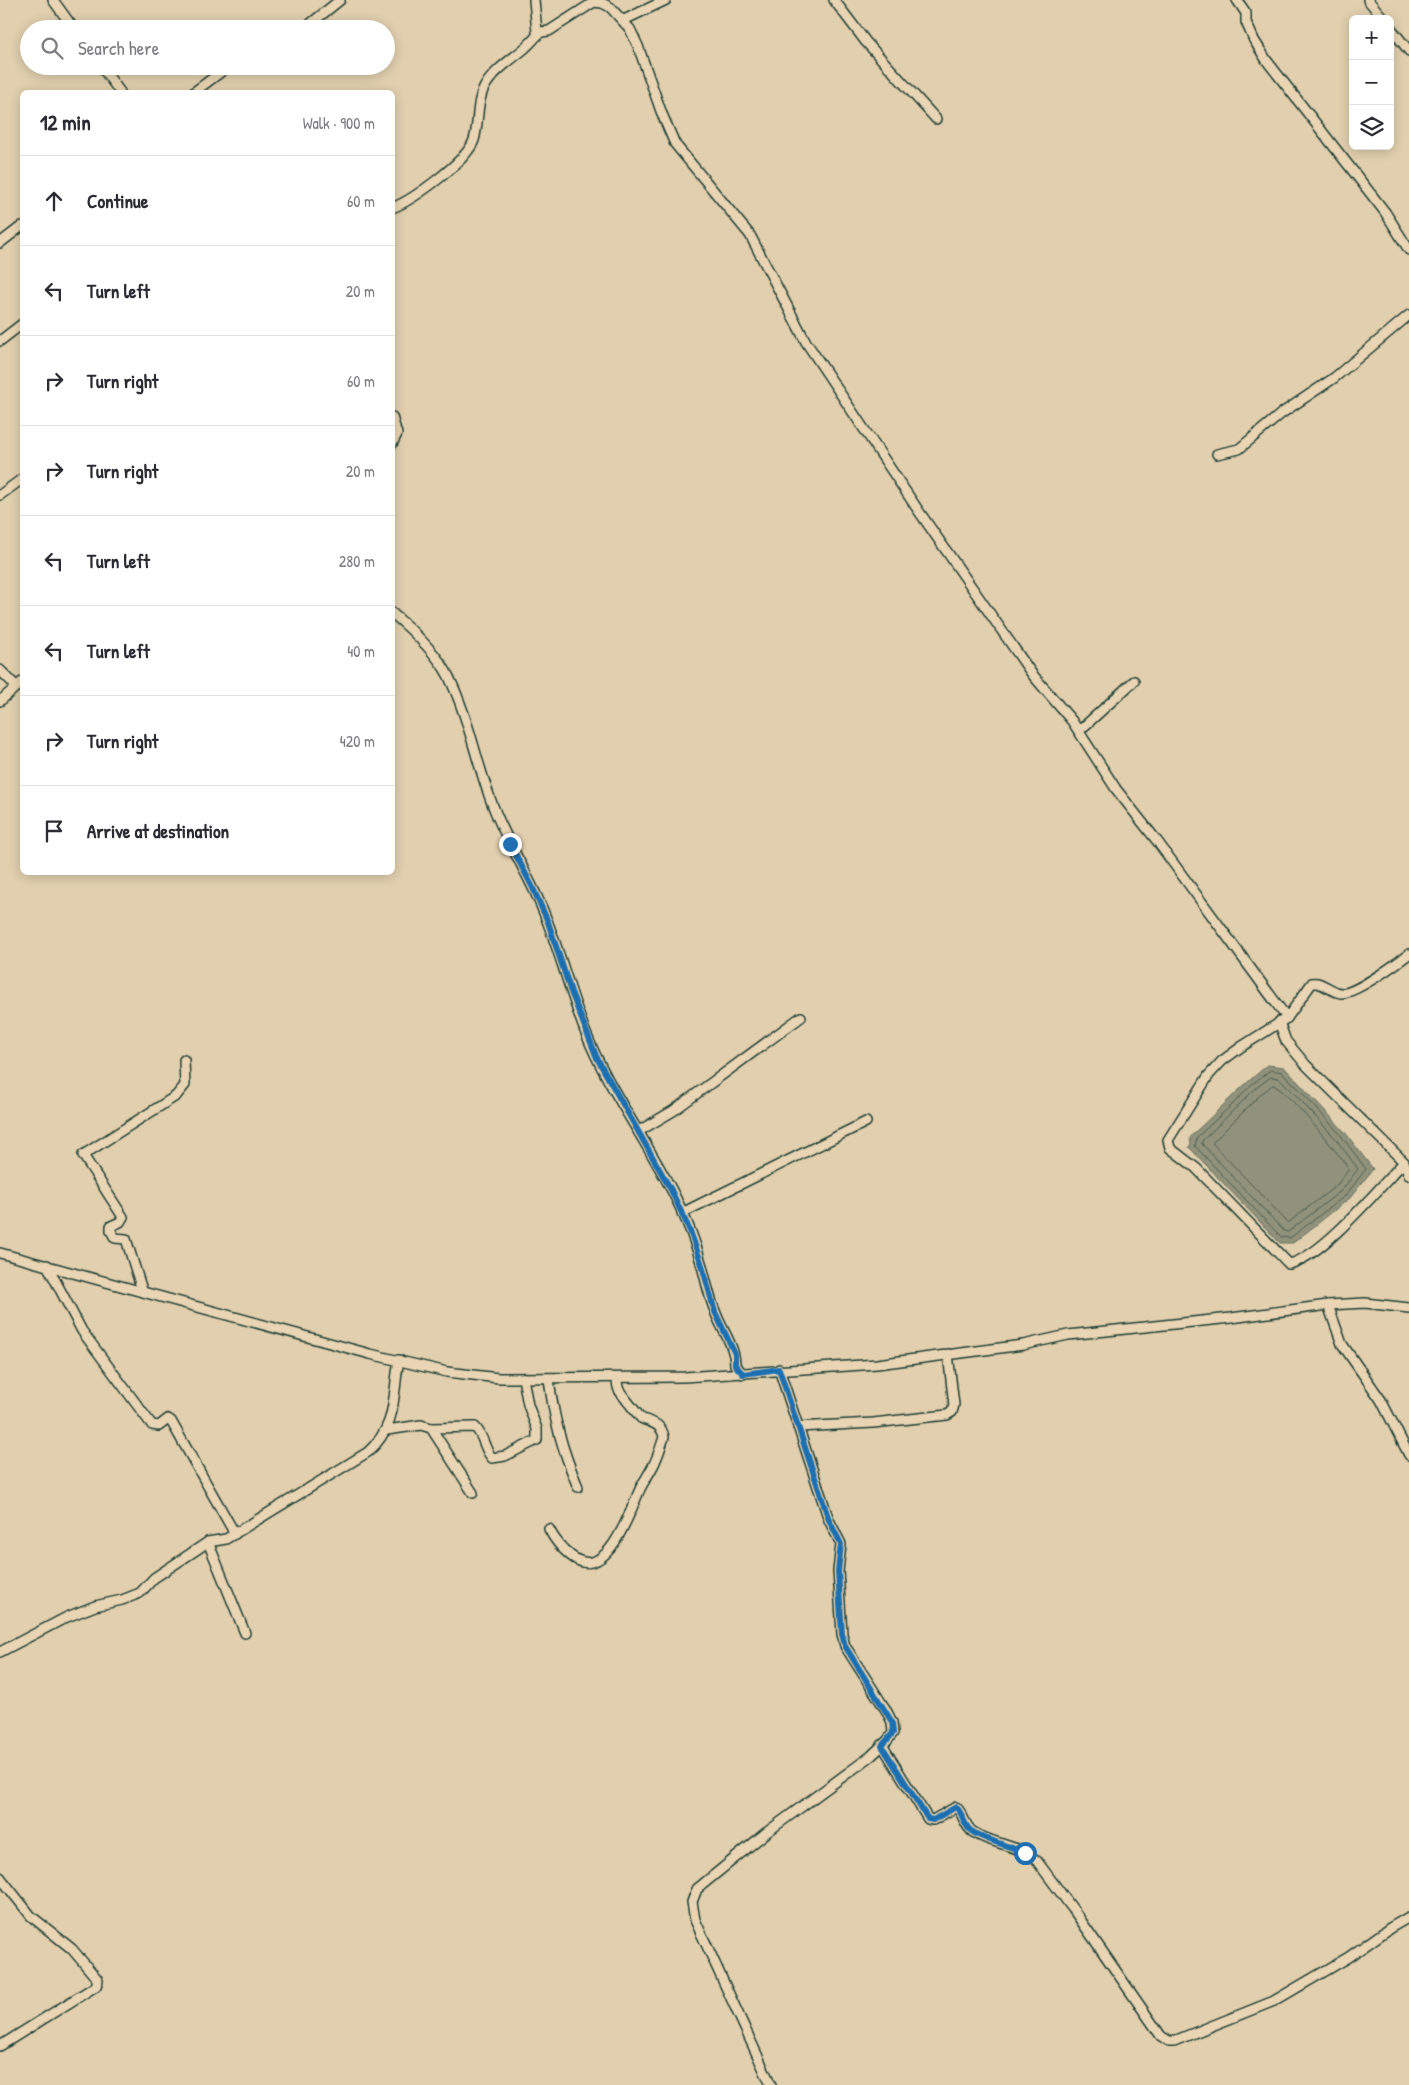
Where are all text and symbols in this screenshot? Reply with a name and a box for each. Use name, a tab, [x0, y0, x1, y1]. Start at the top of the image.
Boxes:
map controls	[1349, 15, 1394, 150]
button: +	[1349, 15, 1394, 60]
search box	[20, 20, 395, 75]
icon: search	[38, 34, 66, 62]
text: Search here	[78, 35, 159, 61]
button: −	[1349, 60, 1394, 105]
button: layers	[1349, 105, 1394, 150]
text: 12 min	[40, 108, 91, 137]
text: Walk · 900 m	[303, 112, 375, 134]
icon: ahead	[40, 187, 68, 215]
text: Continue	[87, 188, 148, 214]
text: 60 m	[347, 190, 375, 212]
icon: left	[40, 277, 68, 305]
text: Turn left	[87, 278, 150, 304]
text: 20 m	[346, 280, 375, 302]
icon: right	[40, 367, 68, 395]
text: Turn right	[87, 368, 158, 394]
text: 60 m	[347, 370, 375, 392]
icon: right	[40, 457, 68, 485]
text: Turn right	[87, 458, 158, 484]
text: 20 m	[346, 460, 375, 482]
icon: left	[40, 547, 68, 575]
text: Turn left	[87, 548, 150, 574]
text: 280 m	[339, 550, 375, 572]
icon: left	[40, 637, 68, 665]
text: Turn left	[87, 638, 150, 664]
text: 40 m	[347, 640, 375, 662]
icon: right	[40, 727, 68, 755]
text: Turn right	[87, 728, 158, 754]
text: 420 m	[340, 730, 375, 752]
icon: arrive	[40, 817, 68, 845]
text: Arrive at destination	[87, 818, 229, 844]
route end	[499, 833, 522, 856]
route start	[1014, 1842, 1037, 1865]

